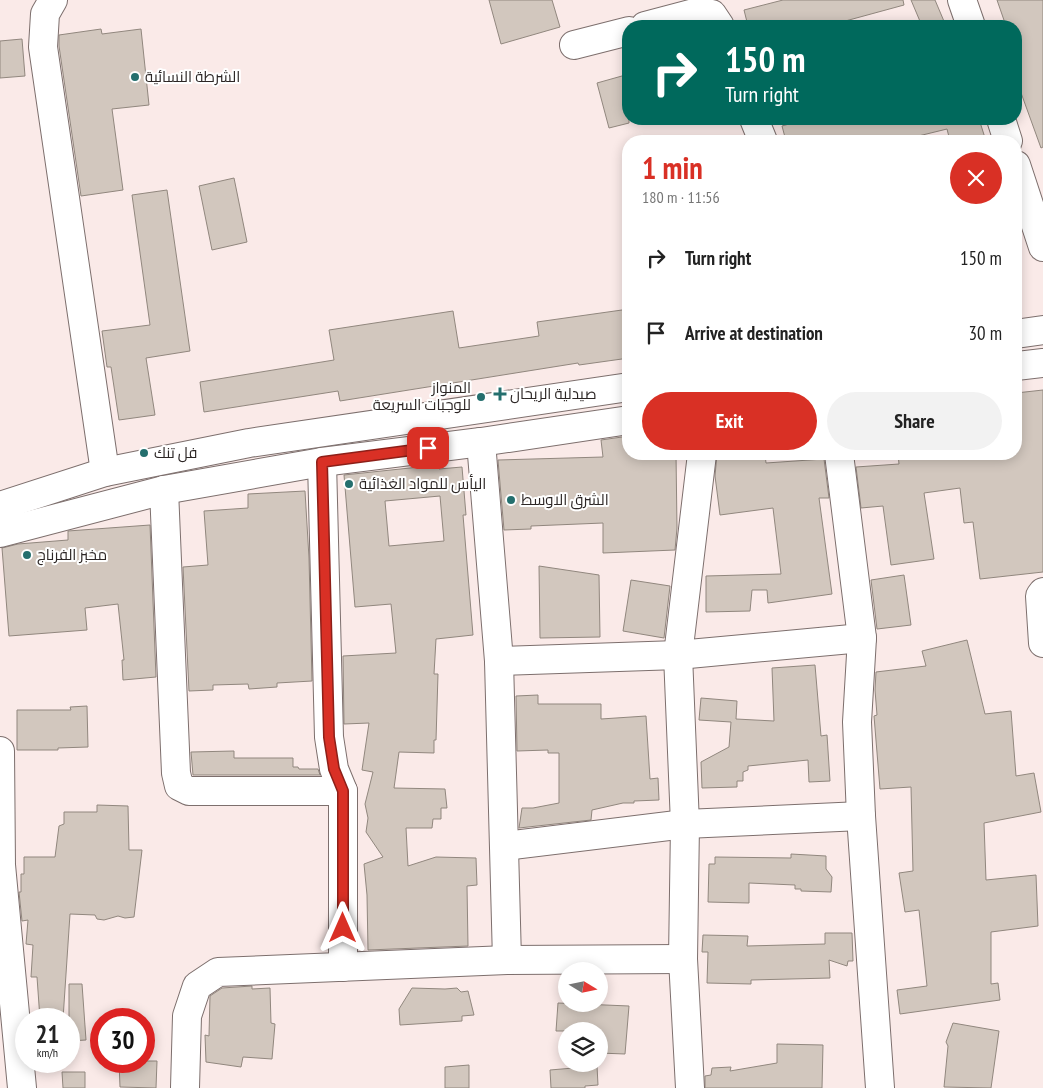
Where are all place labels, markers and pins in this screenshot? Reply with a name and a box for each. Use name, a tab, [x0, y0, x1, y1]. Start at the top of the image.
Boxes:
place label: الشرطة النسائية	[145, 67, 240, 86]
marker: الشرطة النسائية	[129, 71, 141, 83]
place label: المنواز للوجبات السريعة	[373, 378, 471, 414]
place label: صيدلية الريحان	[510, 384, 596, 404]
marker: صيدلية الريحان	[494, 388, 506, 400]
marker: المنواز للوجبات السريعة	[475, 391, 487, 403]
pin	[407, 427, 449, 469]
place label: فل تنك	[154, 443, 197, 463]
marker: فل تنك	[138, 447, 150, 459]
place label: اليأس للمواد الغذائية	[359, 474, 486, 494]
marker: اليأس للمواد الغذائية	[343, 478, 355, 490]
place label: الشرق الاوسط	[521, 490, 609, 510]
marker: الشرق الاوسط	[505, 494, 517, 506]
place label: مخبز الفرناج	[37, 545, 107, 566]
marker: مخبز الفرناج	[21, 549, 33, 561]

